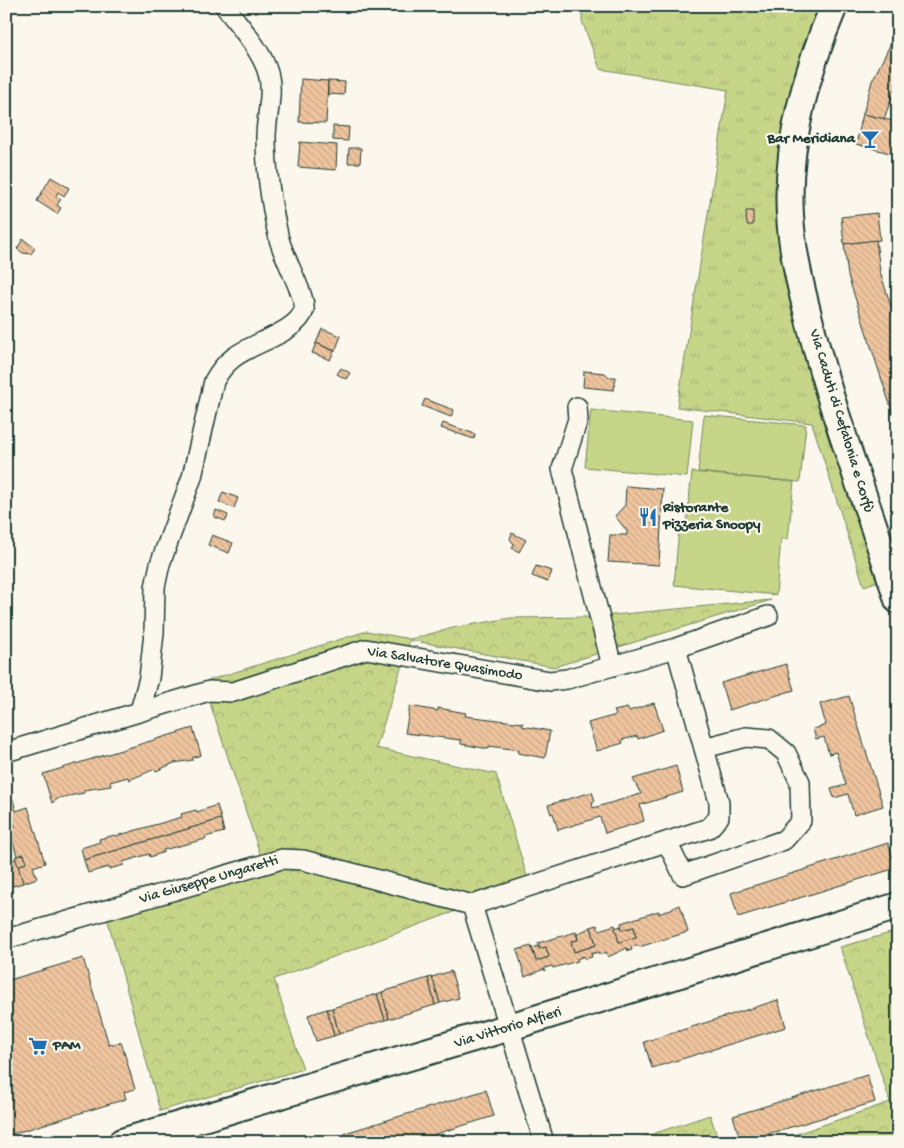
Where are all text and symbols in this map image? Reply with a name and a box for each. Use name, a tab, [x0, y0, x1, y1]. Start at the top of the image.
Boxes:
bar icon: Bar Meridiana	[859, 128, 881, 150]
place label: Bar Meridiana	[767, 130, 856, 148]
street label: Via Caduti di Cefalonia e Corfù	[804, 326, 877, 515]
place label: Ristorante Pizzeria Snoopy	[662, 499, 761, 534]
restaurant icon: Ristorante Pizzeria Snoopy	[637, 506, 659, 528]
street label: Via Salvatore Quasimodo	[365, 643, 524, 685]
street label: Via Giuseppe Ungaretti	[136, 852, 281, 909]
street label: Via Vittorio Alfieri	[451, 1003, 564, 1053]
supermarket icon: PAM	[27, 1035, 49, 1057]
place label: PAM	[52, 1037, 81, 1055]

